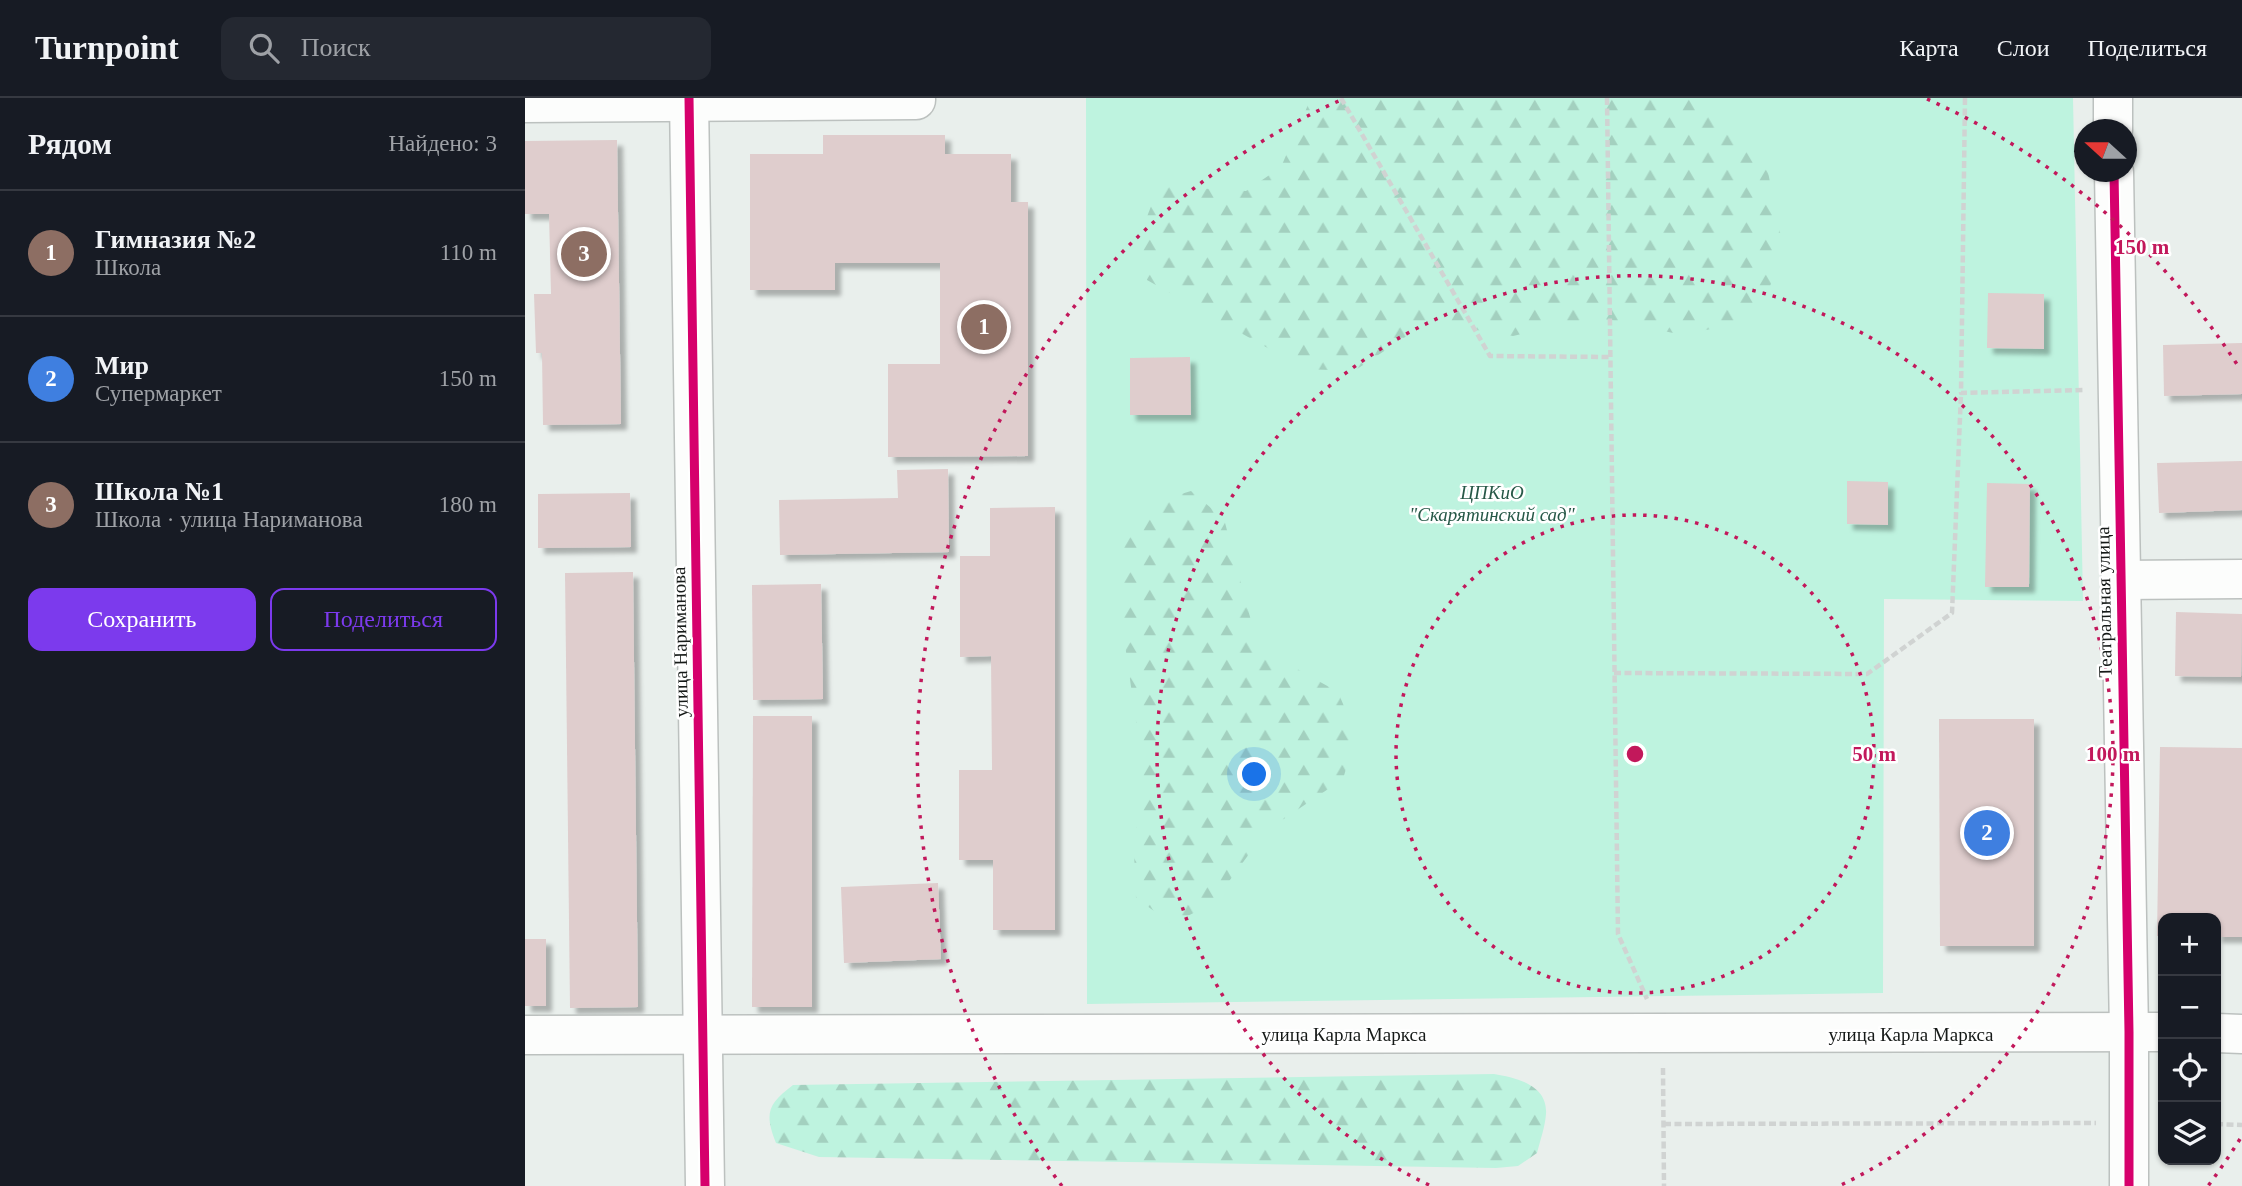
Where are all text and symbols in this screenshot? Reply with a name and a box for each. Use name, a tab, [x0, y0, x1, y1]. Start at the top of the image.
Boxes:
search box	[221, 17, 711, 80]
icon: search	[245, 29, 283, 67]
text: Turnpoint	[35, 30, 179, 66]
text: Поиск	[301, 33, 371, 62]
text: Карта	[1899, 35, 1959, 61]
text: Слои	[1997, 35, 2050, 61]
text: Поделиться	[2088, 35, 2207, 61]
north arrow	[2074, 119, 2137, 182]
text: Рядом	[28, 127, 112, 160]
text: Найдено: 3	[389, 131, 497, 156]
text: Гимназия №2	[95, 225, 256, 254]
pin: 3	[561, 228, 607, 280]
text: 150 m	[2115, 235, 2170, 259]
text: 1	[45, 240, 57, 265]
text: 110 m	[440, 240, 497, 265]
text: Школа	[95, 255, 161, 280]
pin: 1	[961, 301, 1007, 353]
text: Мир	[95, 351, 149, 380]
text: 2	[45, 366, 57, 391]
text: 150 m	[439, 366, 497, 391]
text: Супермаркет	[95, 381, 222, 406]
text: Школа №1	[95, 477, 224, 506]
park label: ЦПКиО "Скарятинский сад"	[1409, 482, 1576, 525]
text: 3	[45, 492, 57, 517]
text: 180 m	[439, 492, 497, 517]
text: Школа · улица Нариманова	[95, 507, 363, 532]
street label: Театральная улица	[2092, 526, 2116, 678]
street label: улица Нариманова	[668, 566, 692, 717]
button: Сохранить	[28, 588, 256, 651]
button: Поделиться	[270, 588, 497, 651]
centre of rings	[1623, 742, 1647, 766]
text: 50 m	[1852, 742, 1896, 766]
text: 100 m	[2086, 742, 2141, 766]
your location	[1237, 757, 1271, 791]
pin: 2	[1964, 807, 2010, 859]
map controls	[2158, 913, 2221, 1165]
button: +	[2158, 913, 2221, 976]
button: −	[2158, 976, 2221, 1039]
street label: улица Карла Маркса	[1261, 1024, 1427, 1045]
street label: улица Карла Маркса	[1828, 1024, 1994, 1045]
button: locate	[2158, 1039, 2221, 1102]
button: layers	[2158, 1102, 2221, 1165]

